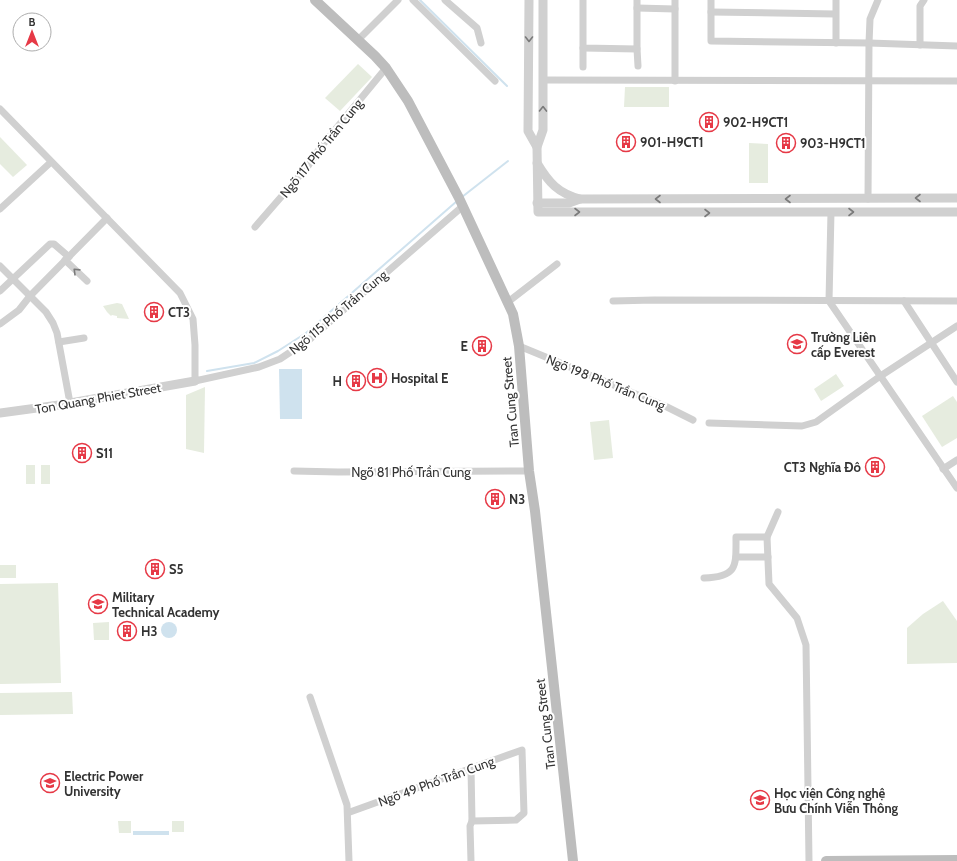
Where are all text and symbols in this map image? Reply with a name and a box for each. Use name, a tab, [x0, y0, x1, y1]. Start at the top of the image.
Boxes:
north arrow	[12, 12, 52, 52]
text: B	[29, 15, 36, 29]
one-way arrow	[525, 36, 533, 42]
street label: Ngõ 117 Phố Trần Cung	[276, 95, 366, 201]
one-way arrow	[539, 106, 548, 112]
building icon: 902-H9CT1	[698, 111, 720, 133]
place label: 902-H9CT1	[723, 114, 788, 130]
building icon: 901-H9CT1	[615, 131, 637, 153]
building icon: 903-H9CT1	[775, 132, 797, 154]
place label: 901-H9CT1	[640, 134, 703, 150]
place label: 903-H9CT1	[800, 135, 866, 151]
one-way arrow	[915, 194, 921, 202]
one-way arrow	[655, 195, 661, 203]
one-way arrow	[785, 195, 791, 203]
one-way arrow	[574, 208, 580, 216]
one-way arrow	[848, 208, 854, 216]
one-way arrow	[704, 209, 710, 217]
street label: Ngõ 115 Phố Trần Cung	[286, 266, 391, 358]
one-way arrow	[73, 268, 81, 275]
building icon: CT3	[143, 301, 165, 323]
place label: CT3	[168, 304, 190, 320]
place label: Trường Liên cấp Everest	[811, 329, 876, 360]
school or university icon: Trường Liên cấp Everest	[786, 333, 808, 355]
building icon: E	[471, 335, 493, 357]
place label: E	[461, 338, 468, 354]
street label: Ngõ 198 Phố Trần Cung	[544, 351, 668, 413]
street label: Tran Cung Street	[498, 355, 522, 448]
hospital icon: Hospital E	[366, 367, 388, 389]
building icon: H	[345, 370, 367, 392]
place label: Hospital E	[391, 370, 448, 386]
place label: H	[333, 373, 342, 389]
street label: Ton Quang Phiet Street	[34, 379, 163, 417]
building icon: S11	[71, 442, 93, 464]
place label: S11	[96, 445, 113, 461]
building icon: CT3 Nghĩa Đô	[864, 456, 886, 478]
place label: CT3 Nghĩa Đô	[784, 459, 862, 475]
street label: Ngõ 81 Phố Trần Cung	[351, 464, 471, 480]
building icon: N3	[484, 488, 506, 510]
place label: N3	[509, 491, 525, 507]
building icon: S5	[144, 558, 166, 580]
place label: S5	[169, 561, 184, 577]
place label: Military Technical Academy	[112, 589, 220, 620]
school or university icon: Military Technical Academy	[87, 593, 109, 615]
building icon: H3	[116, 620, 138, 642]
place label: H3	[141, 623, 158, 639]
street label: Tran Cung Street	[531, 677, 558, 770]
street label: Ngõ 49 Phố Trần Cung	[376, 752, 497, 809]
place label: Electric Power University	[64, 768, 144, 799]
school or university icon: Electric Power University	[39, 772, 61, 794]
place label: Học viện Công nghệ Bưu Chính Viễn Thông	[774, 785, 899, 816]
school or university icon: Học viện Công nghệ Bưu Chính Viễn Thông	[749, 789, 771, 811]

